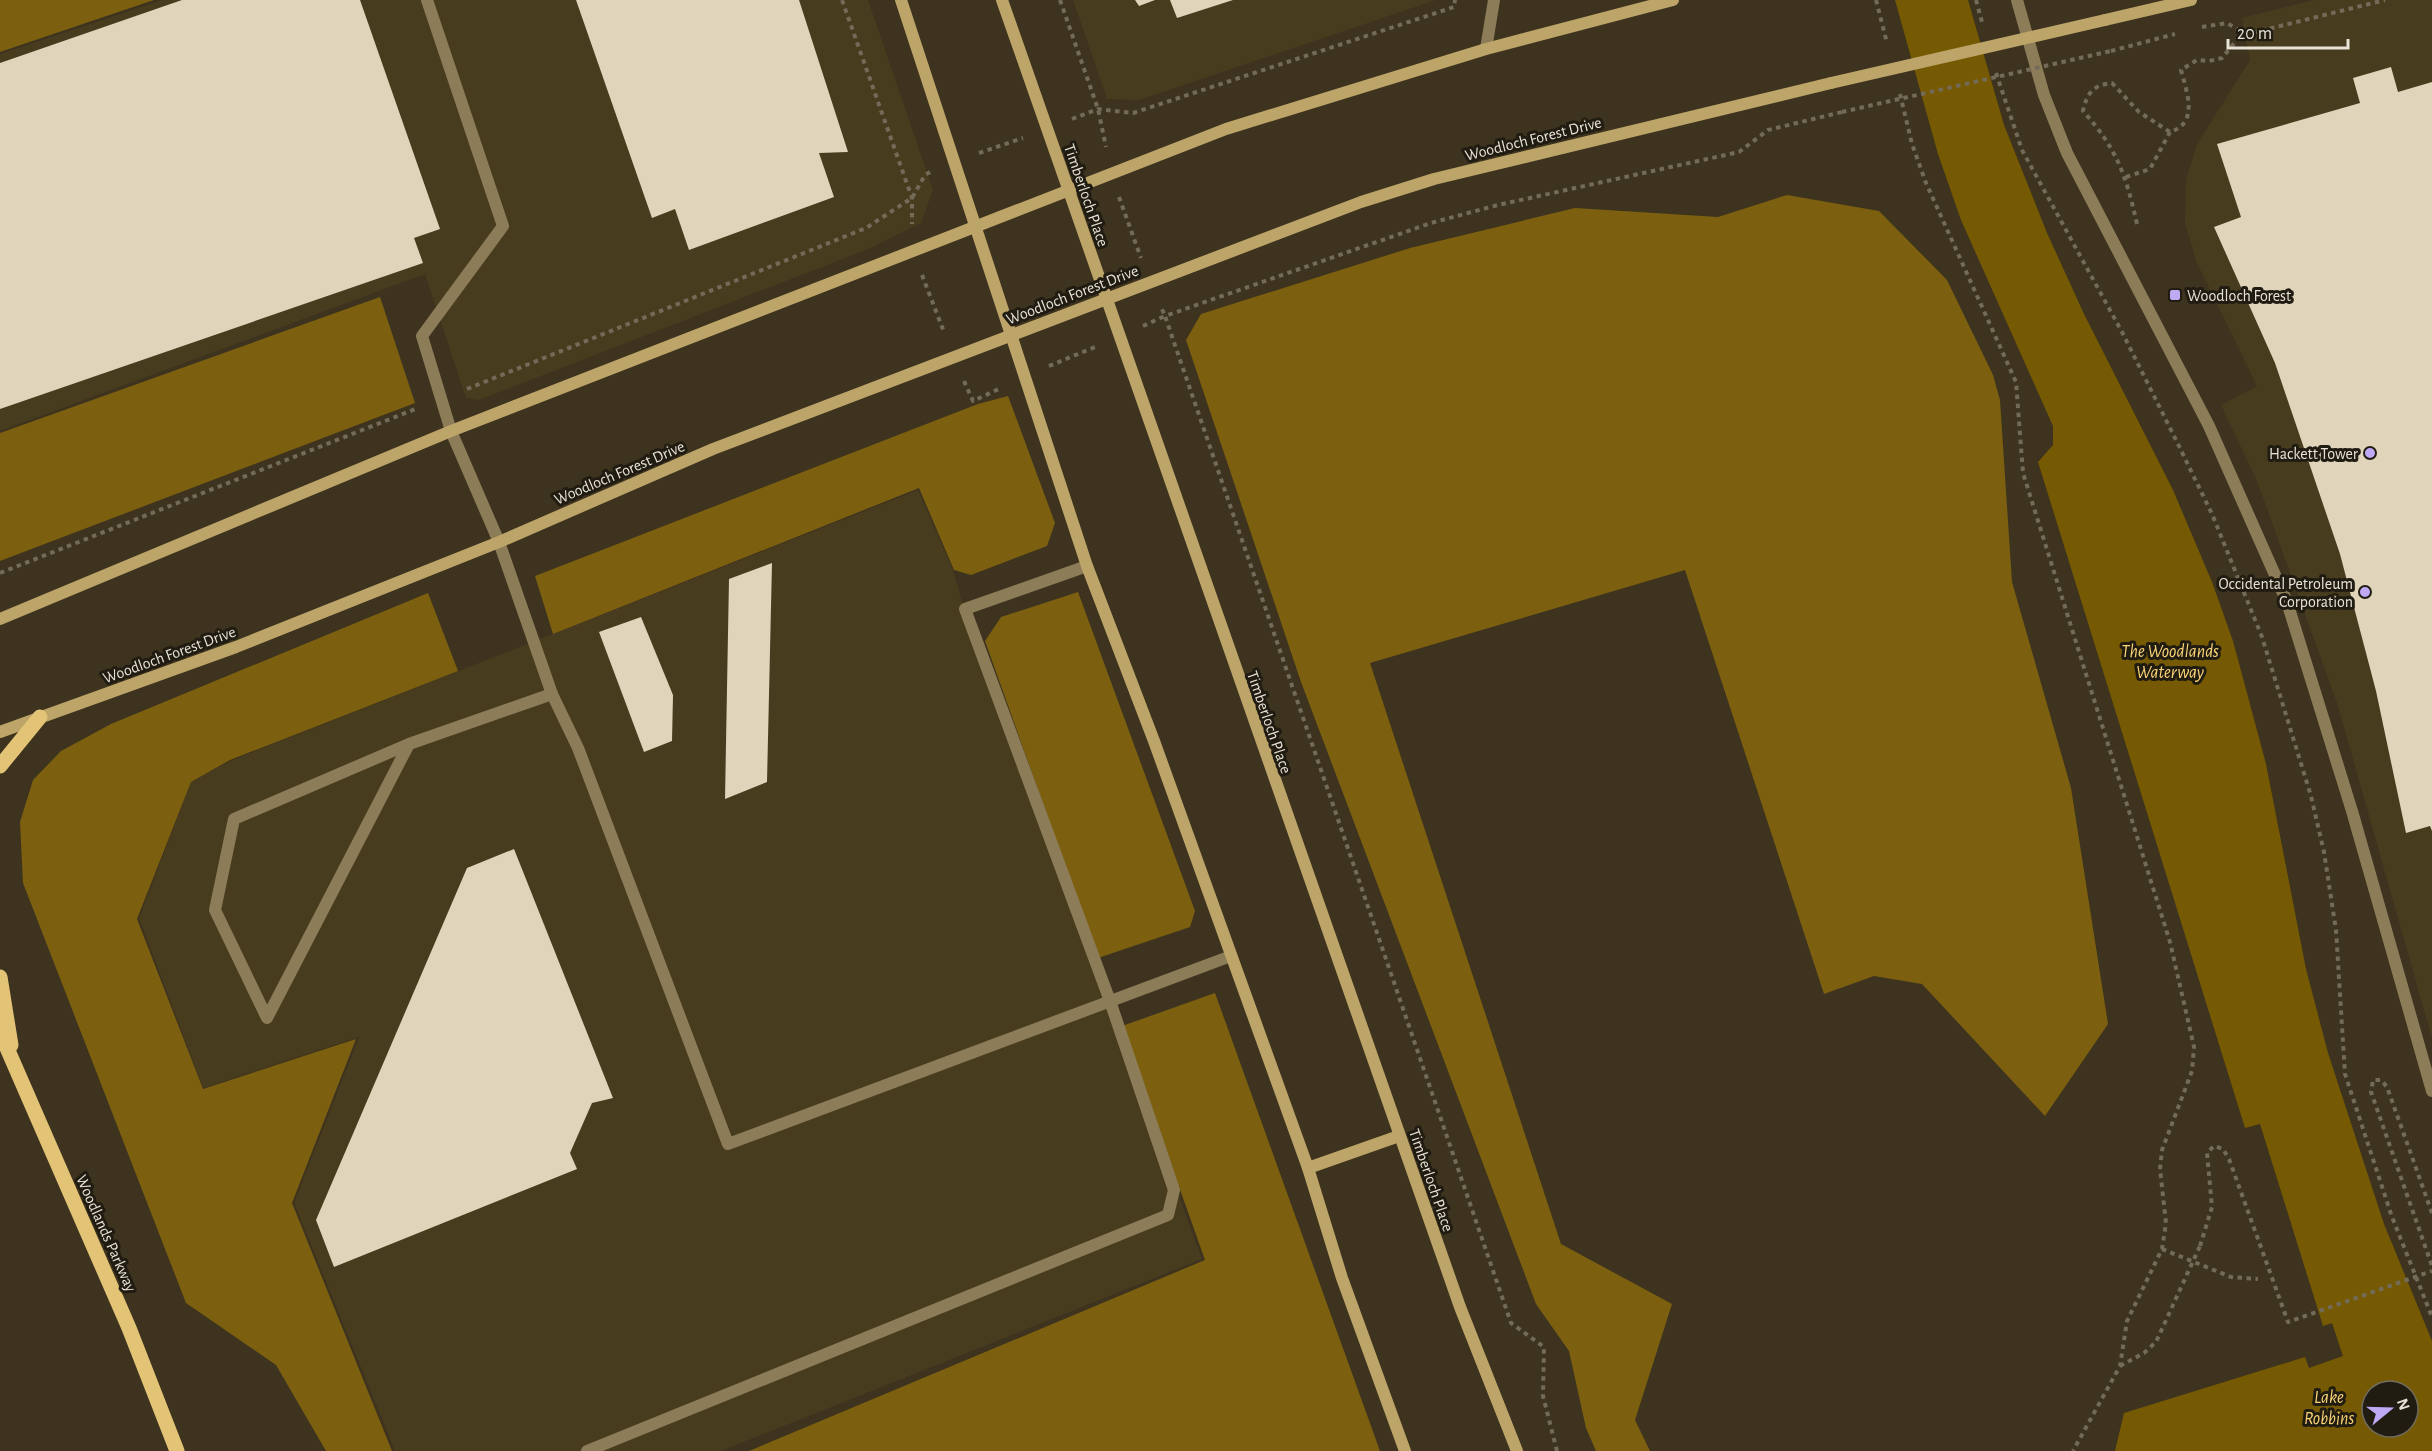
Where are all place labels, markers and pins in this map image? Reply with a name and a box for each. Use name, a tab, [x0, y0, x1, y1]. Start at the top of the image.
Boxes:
marker: Woodloch Forest	[2168, 288, 2182, 302]
place label: Woodloch Forest	[2187, 288, 2291, 304]
place label: Hackett Tower	[2269, 446, 2359, 462]
marker: Hackett Tower	[2363, 446, 2377, 460]
place label: Occidental Petroleum Corporation	[2218, 576, 2353, 610]
marker: Occidental Petroleum Corporation	[2358, 585, 2372, 599]

